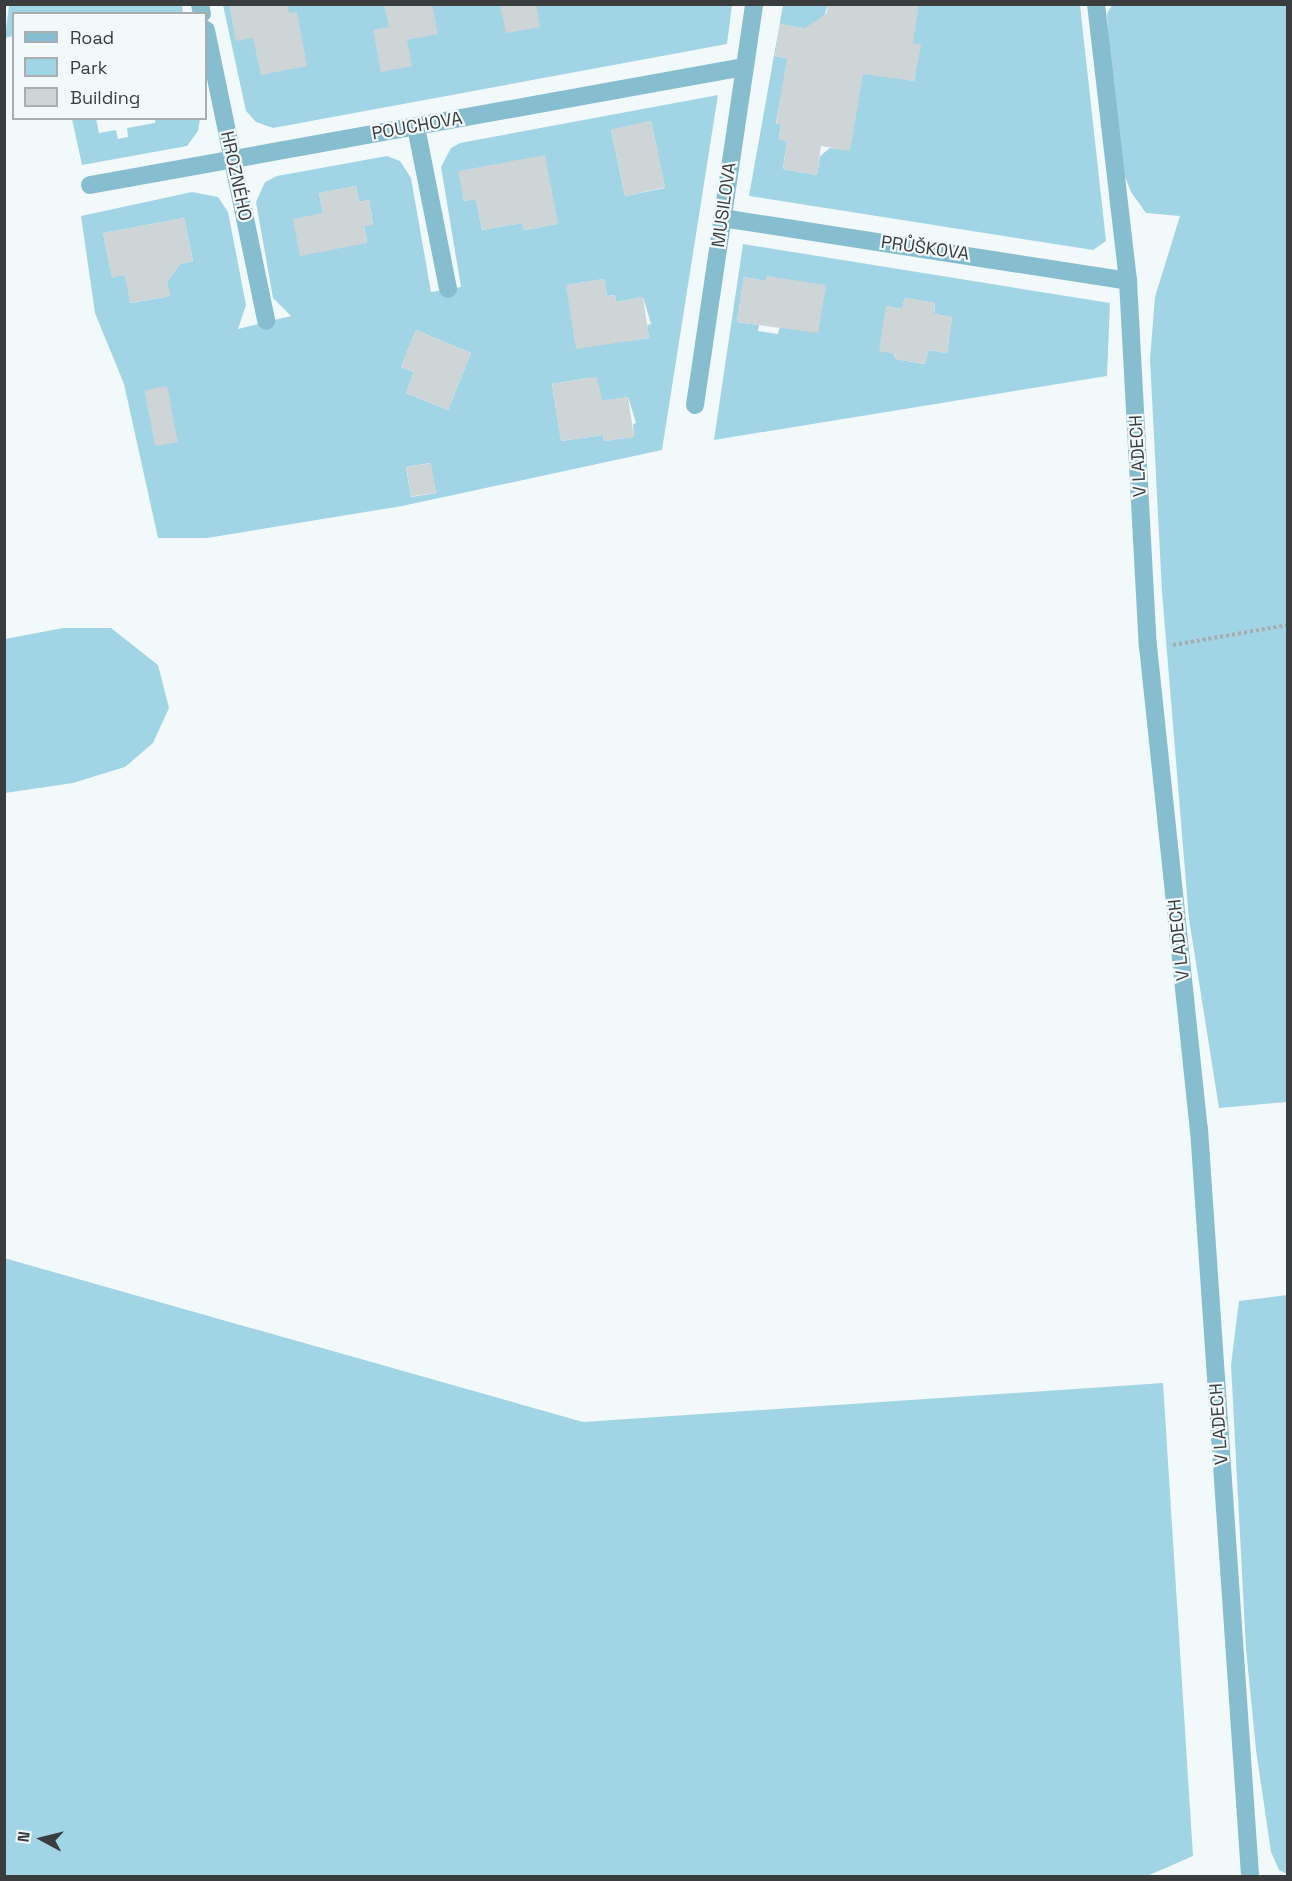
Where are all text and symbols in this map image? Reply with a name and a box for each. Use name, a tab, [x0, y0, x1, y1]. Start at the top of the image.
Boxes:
legend	[12, 12, 207, 120]
text: Road	[70, 26, 114, 49]
text: Park	[70, 56, 107, 79]
text: Building	[70, 86, 140, 109]
street label: POUCHOVA	[370, 107, 464, 145]
street label: HROZNÉHO	[216, 129, 256, 223]
street label: MUSILOVA	[707, 161, 741, 249]
street label: PRŮŠKOVA	[879, 231, 971, 265]
street label: V LADECH	[1125, 414, 1151, 498]
street label: V LADECH	[1164, 898, 1194, 982]
street label: V LADECH	[1205, 1382, 1233, 1466]
north arrow	[12, 1809, 72, 1869]
text: N	[13, 1830, 35, 1843]

